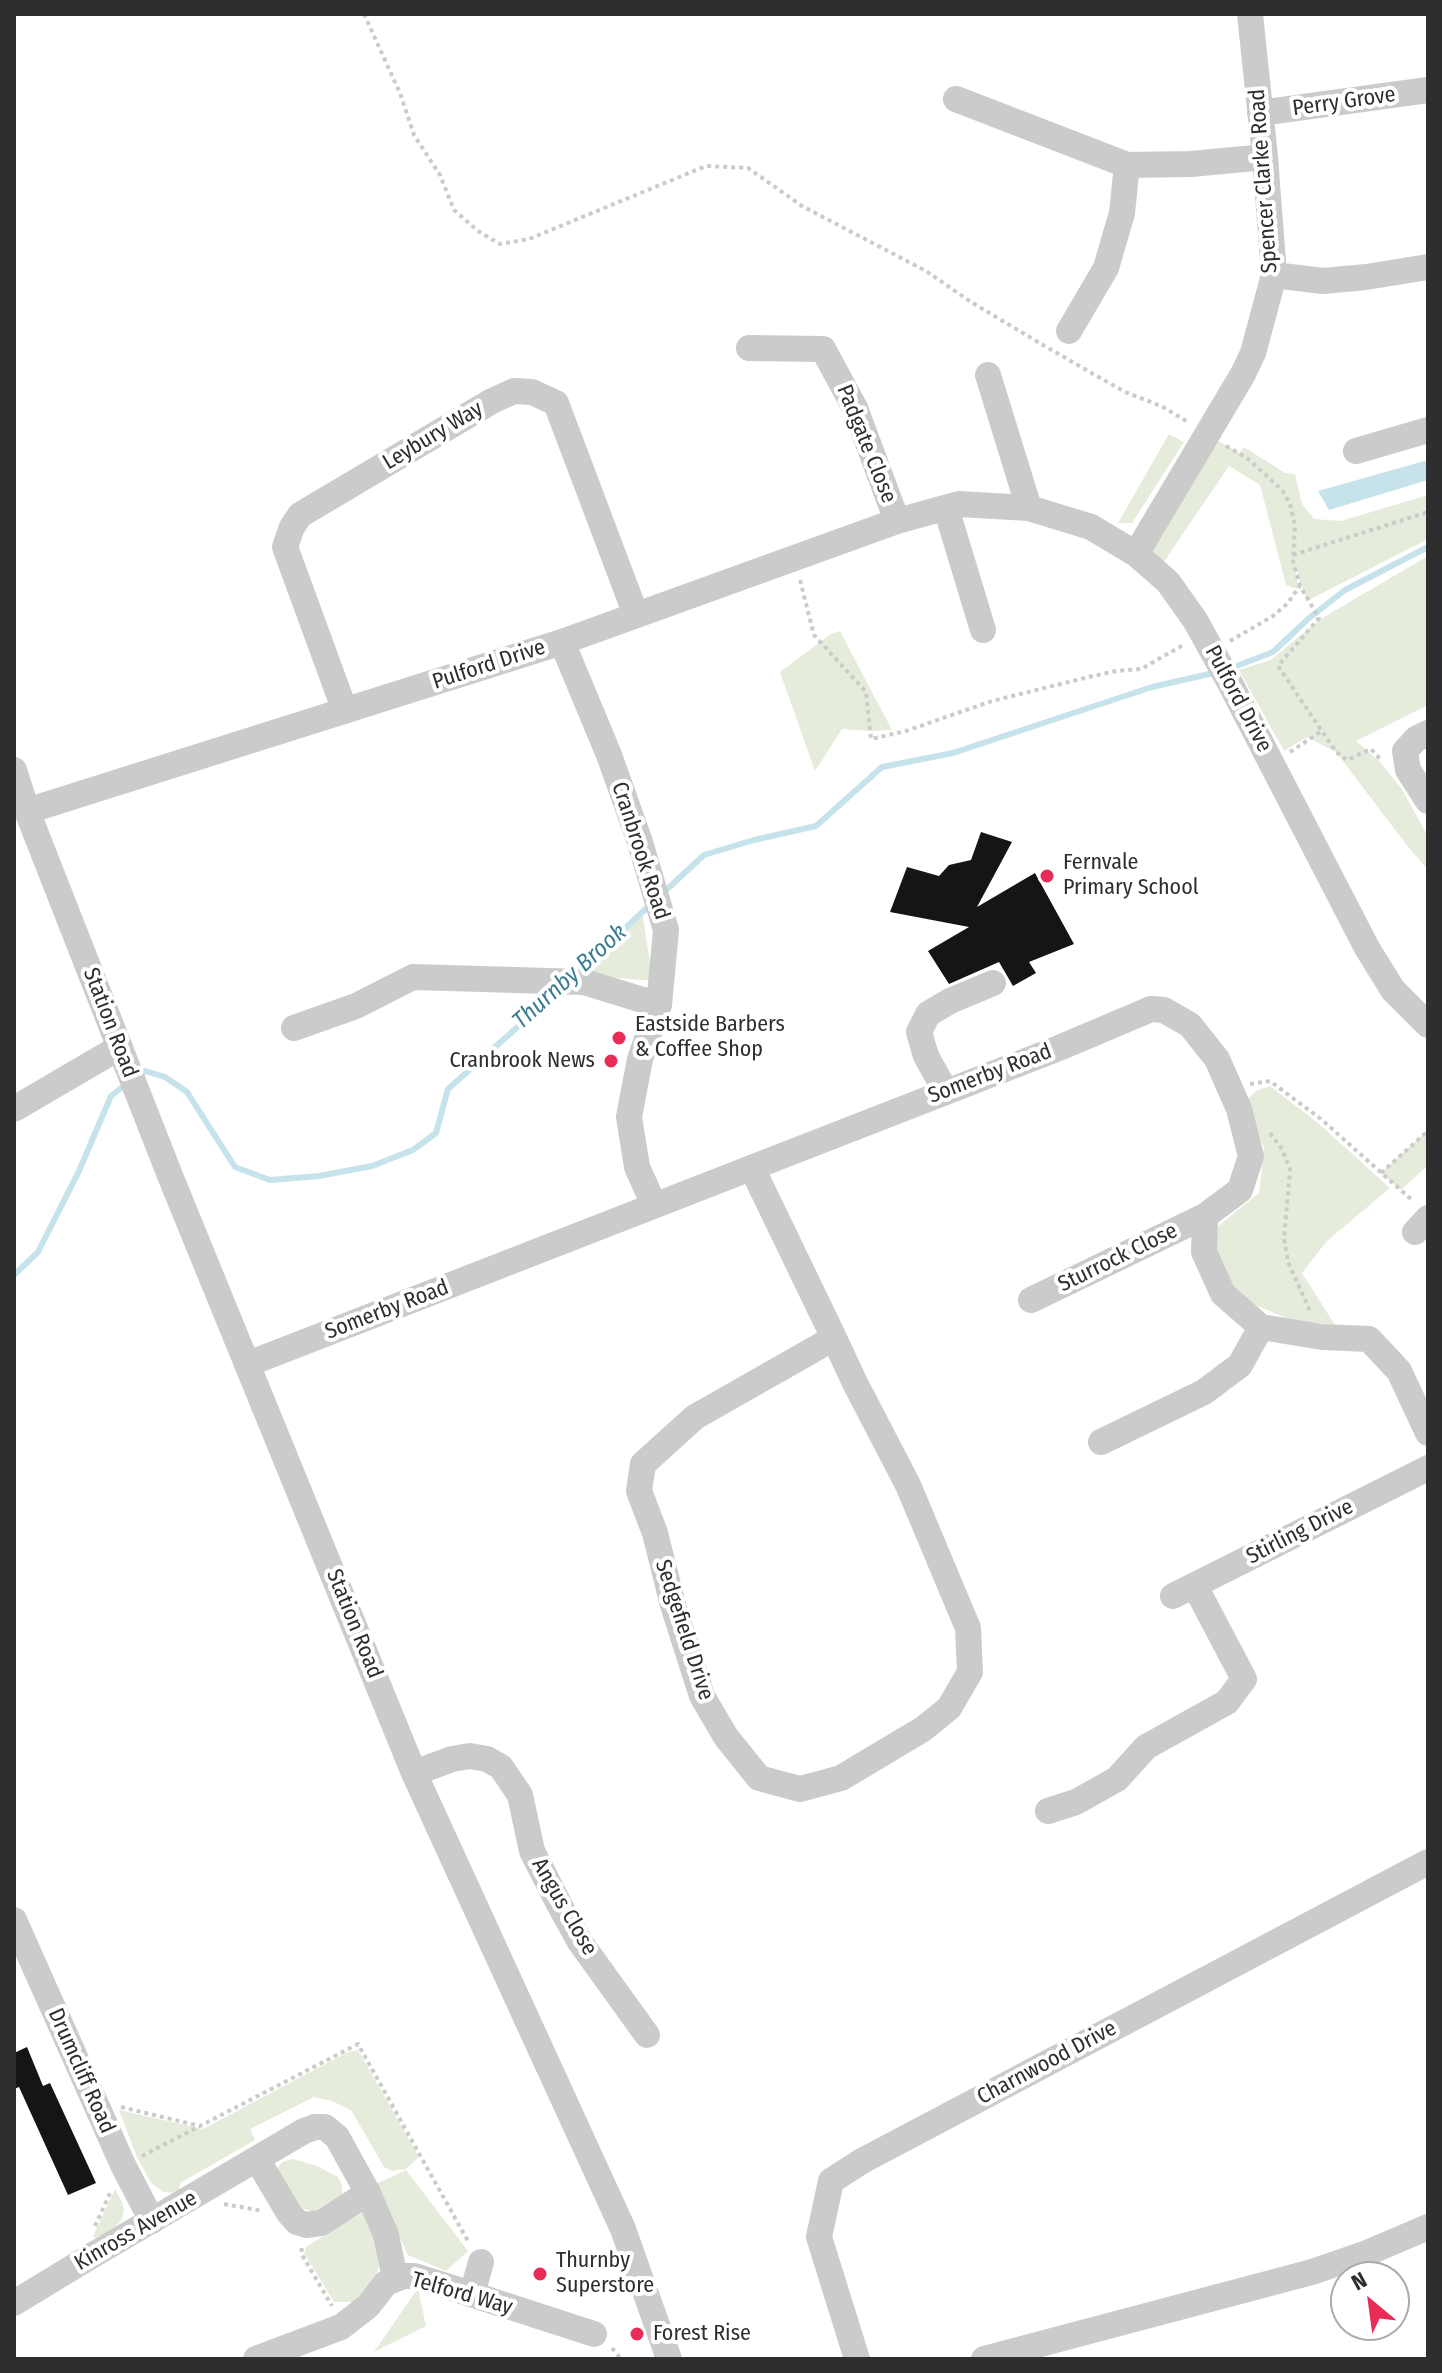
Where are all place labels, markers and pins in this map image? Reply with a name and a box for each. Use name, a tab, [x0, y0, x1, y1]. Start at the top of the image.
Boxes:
place label: Fernvale Primary School	[1063, 850, 1199, 902]
marker: Fernvale Primary School	[1038, 867, 1056, 885]
place label: Eastside Barbers & Coffee Shop	[635, 1012, 785, 1064]
marker: Eastside Barbers & Coffee Shop	[610, 1029, 628, 1047]
place label: Cranbrook News	[449, 1048, 595, 1074]
marker: Cranbrook News	[602, 1052, 620, 1070]
place label: Thurnby Superstore	[556, 2248, 654, 2300]
marker: Thurnby Superstore	[531, 2265, 549, 2283]
place label: Forest Rise	[653, 2321, 751, 2347]
marker: Forest Rise	[628, 2325, 646, 2343]

